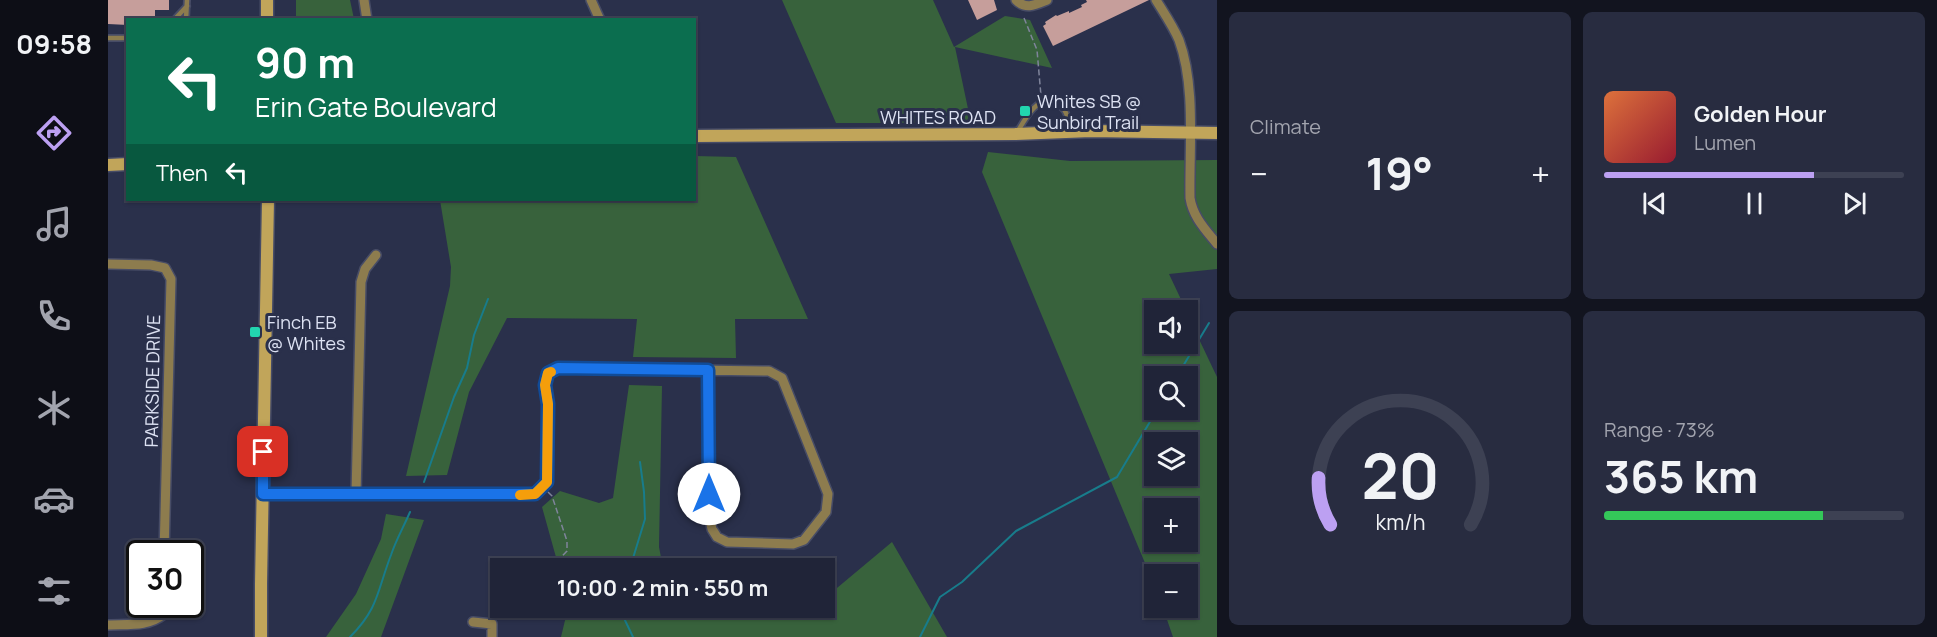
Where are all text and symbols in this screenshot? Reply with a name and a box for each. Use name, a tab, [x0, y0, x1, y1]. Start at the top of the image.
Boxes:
text: 09:58	[16, 25, 92, 62]
text: 90 m	[255, 33, 355, 91]
icon: left	[156, 42, 234, 120]
text: Erin Gate Boulevard	[255, 88, 497, 125]
place label: Whites SB @ Sunbird Trail	[1037, 89, 1141, 134]
text: Golden Hour	[1694, 99, 1827, 129]
marker: Whites SB @ Sunbird Trail	[1018, 104, 1032, 118]
street label: WHITES ROAD	[880, 105, 996, 129]
icon: directions	[33, 112, 75, 154]
text: Climate	[1250, 113, 1321, 140]
text: Lumen	[1694, 129, 1756, 156]
text: 19°	[1365, 142, 1433, 204]
text: −	[1250, 151, 1268, 196]
text: +	[1531, 151, 1550, 196]
icon: left	[220, 156, 253, 189]
text: Then	[156, 158, 208, 188]
icon: previous	[1638, 187, 1671, 220]
icon: pause	[1738, 187, 1771, 220]
icon: next	[1838, 187, 1871, 220]
icon: music	[33, 203, 75, 245]
icon: phone	[33, 295, 75, 337]
map controls	[1144, 300, 1198, 618]
button: sound	[1144, 300, 1198, 354]
place label: Finch EB @ Whites	[267, 310, 345, 355]
street label: PARKSIDE DRIVE	[139, 314, 165, 448]
marker: Finch EB @ Whites	[248, 325, 262, 339]
button: search	[1144, 366, 1198, 420]
icon: climate	[33, 387, 75, 429]
text: Range · 73%	[1604, 416, 1715, 443]
pin	[237, 426, 288, 477]
button: layers	[1144, 432, 1198, 486]
text: 20	[1361, 432, 1439, 518]
icon: arrive	[246, 435, 279, 468]
text: 365 km	[1604, 445, 1758, 507]
position arrow	[677, 462, 741, 526]
icon: car	[33, 478, 75, 520]
button: +	[1144, 498, 1198, 552]
text: km/h	[1375, 507, 1425, 536]
speed limit sign: 30	[126, 540, 204, 618]
button: −	[1144, 564, 1198, 618]
icon: filters	[33, 570, 75, 612]
text: 10:00 · 2 min · 550 m	[557, 573, 768, 603]

